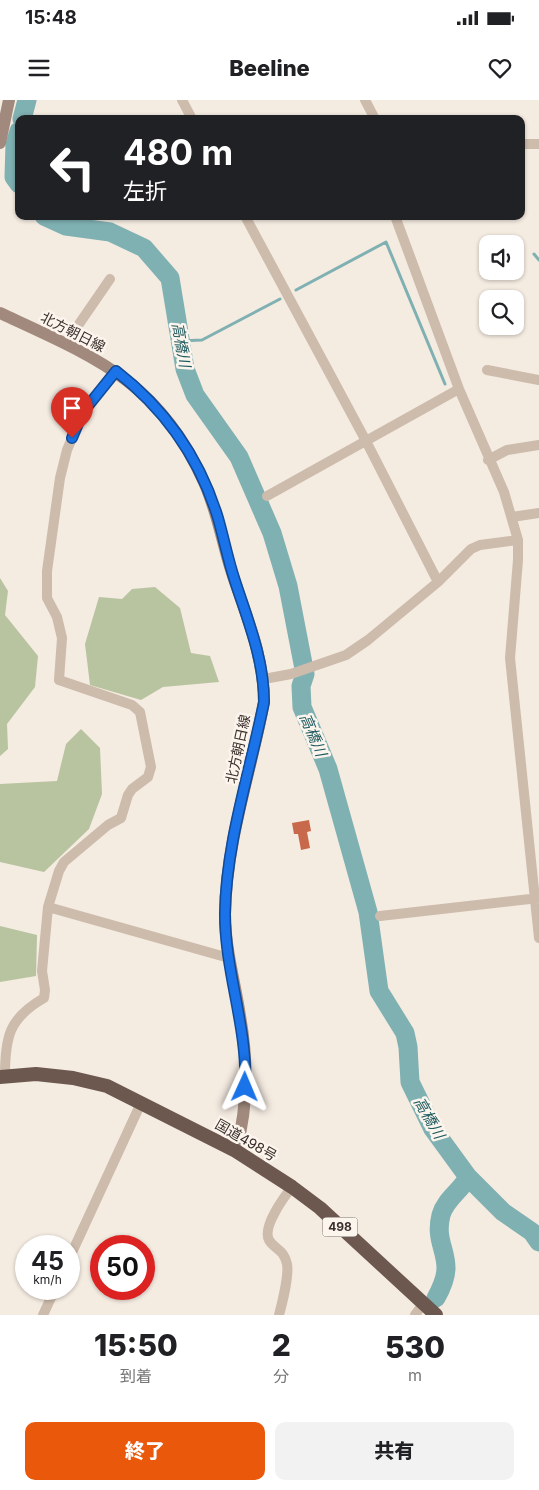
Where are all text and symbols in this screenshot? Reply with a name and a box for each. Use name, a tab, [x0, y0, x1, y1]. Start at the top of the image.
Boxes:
text: 15:48	[25, 6, 77, 29]
icon: menu	[25, 54, 53, 82]
icon: heart	[486, 54, 514, 82]
text: Beeline	[229, 55, 310, 81]
text: 480 m	[123, 131, 233, 173]
icon: left	[40, 135, 105, 200]
text: 左折	[123, 178, 167, 204]
map controls	[479, 235, 524, 335]
button: sound	[479, 235, 524, 280]
button: search	[479, 290, 524, 335]
street label: 北方朝日線	[38, 308, 108, 355]
water label: 高橋川	[168, 321, 195, 371]
pin	[51, 387, 93, 438]
icon: arrive	[58, 394, 86, 422]
water label: 高橋川	[296, 710, 332, 761]
street label: 北方朝日線	[222, 713, 253, 785]
position arrow	[218, 1060, 270, 1112]
water label: 高橋川	[410, 1094, 450, 1144]
street label: 国道498号	[212, 1115, 280, 1164]
road number: 498	[322, 1218, 358, 1236]
speed limit sign: 50	[90, 1235, 155, 1300]
text: 45	[31, 1246, 64, 1276]
text: km/h	[33, 1272, 62, 1287]
text: 15:50	[94, 1327, 178, 1363]
text: 2	[272, 1327, 291, 1363]
text: 530	[385, 1329, 445, 1365]
text: m	[408, 1365, 422, 1385]
text: 到着	[120, 1366, 152, 1386]
text: 分	[273, 1366, 289, 1386]
button: 終了	[25, 1422, 265, 1480]
button: 共有	[275, 1422, 514, 1480]

